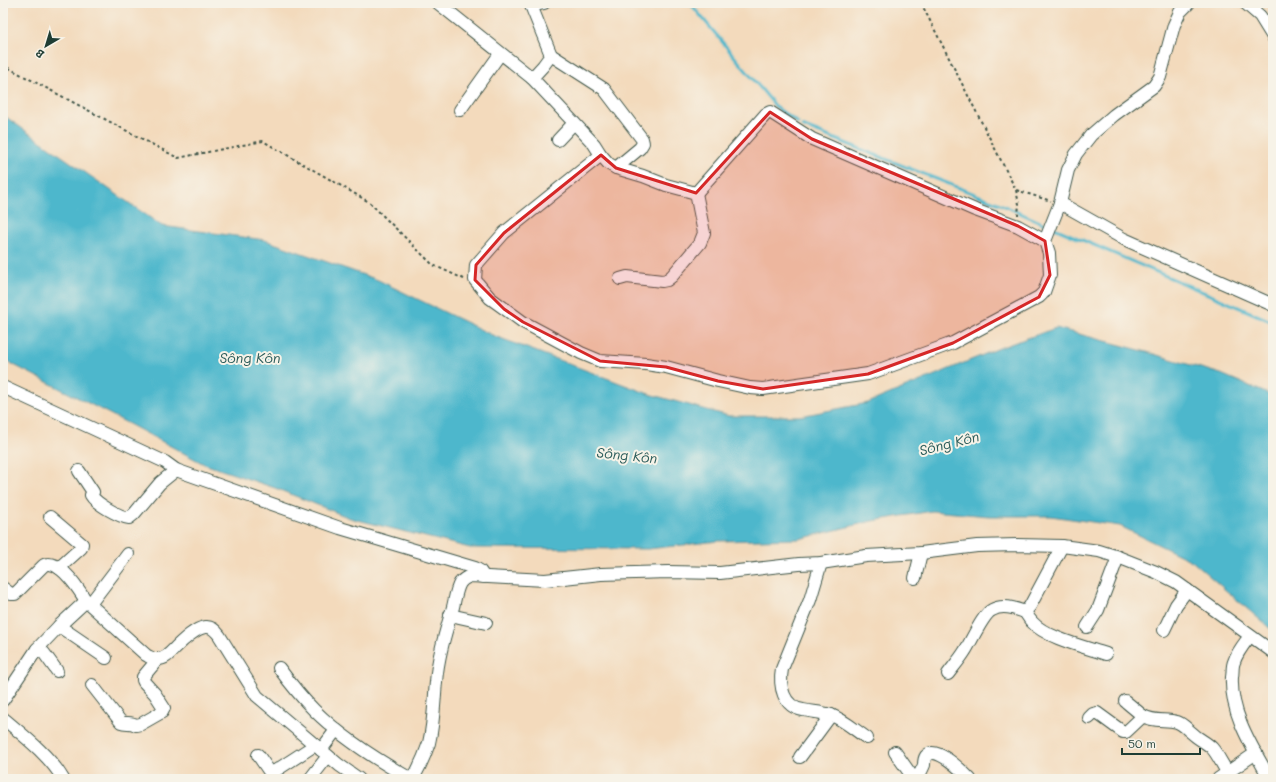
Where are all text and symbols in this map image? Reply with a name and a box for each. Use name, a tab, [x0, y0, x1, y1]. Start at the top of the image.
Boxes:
north arrow	[26, 26, 66, 66]
text: B	[32, 46, 47, 62]
water label: Sông Kôn	[219, 348, 281, 367]
water label: Sông Kôn	[917, 426, 981, 460]
water label: Sông Kôn	[596, 442, 659, 468]
scale bar	[1122, 730, 1200, 756]
text: 50 m	[1128, 735, 1156, 751]

